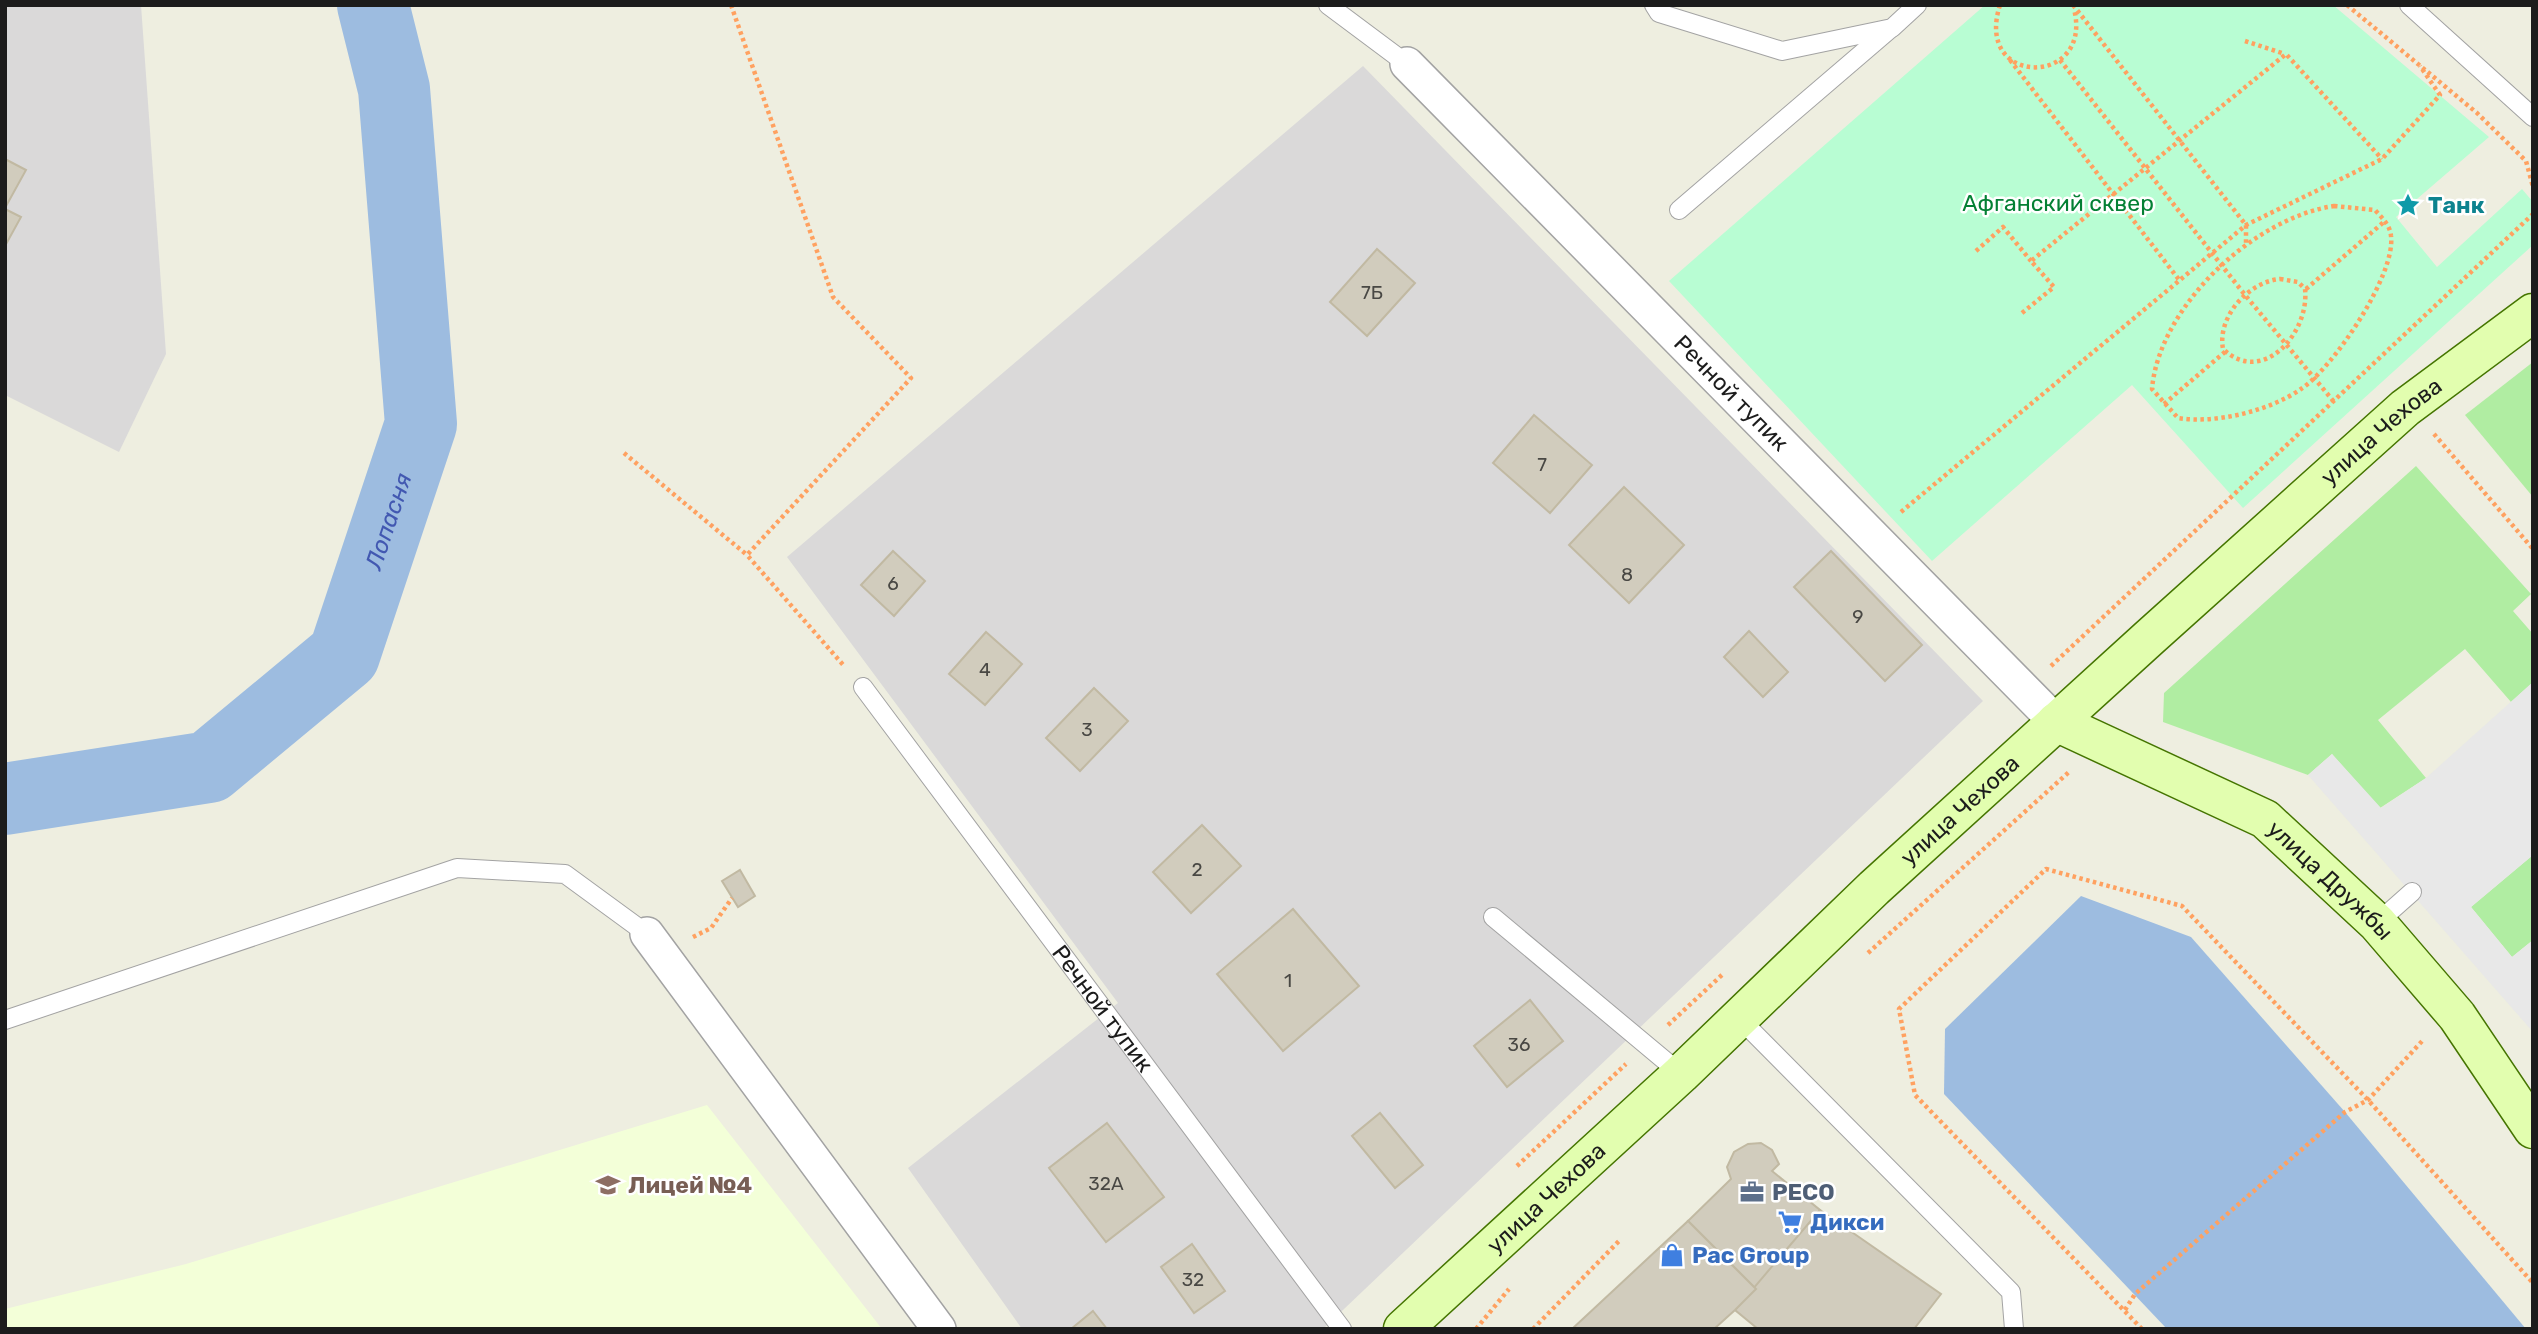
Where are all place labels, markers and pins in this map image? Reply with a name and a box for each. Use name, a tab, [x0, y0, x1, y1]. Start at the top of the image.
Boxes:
place icon: Танк	[2394, 191, 2422, 219]
place label: Танк	[2428, 191, 2485, 219]
school or university icon: Лицей №4	[594, 1171, 622, 1199]
place label: Лицей №4	[628, 1171, 752, 1199]
office icon: РЕСО	[1738, 1178, 1766, 1206]
place label: РЕСО	[1772, 1178, 1835, 1206]
supermarket icon: Дикси	[1776, 1208, 1804, 1236]
place label: Дикси	[1810, 1208, 1884, 1236]
shop icon: Pac Group	[1658, 1241, 1686, 1269]
place label: Pac Group	[1692, 1241, 1810, 1269]

